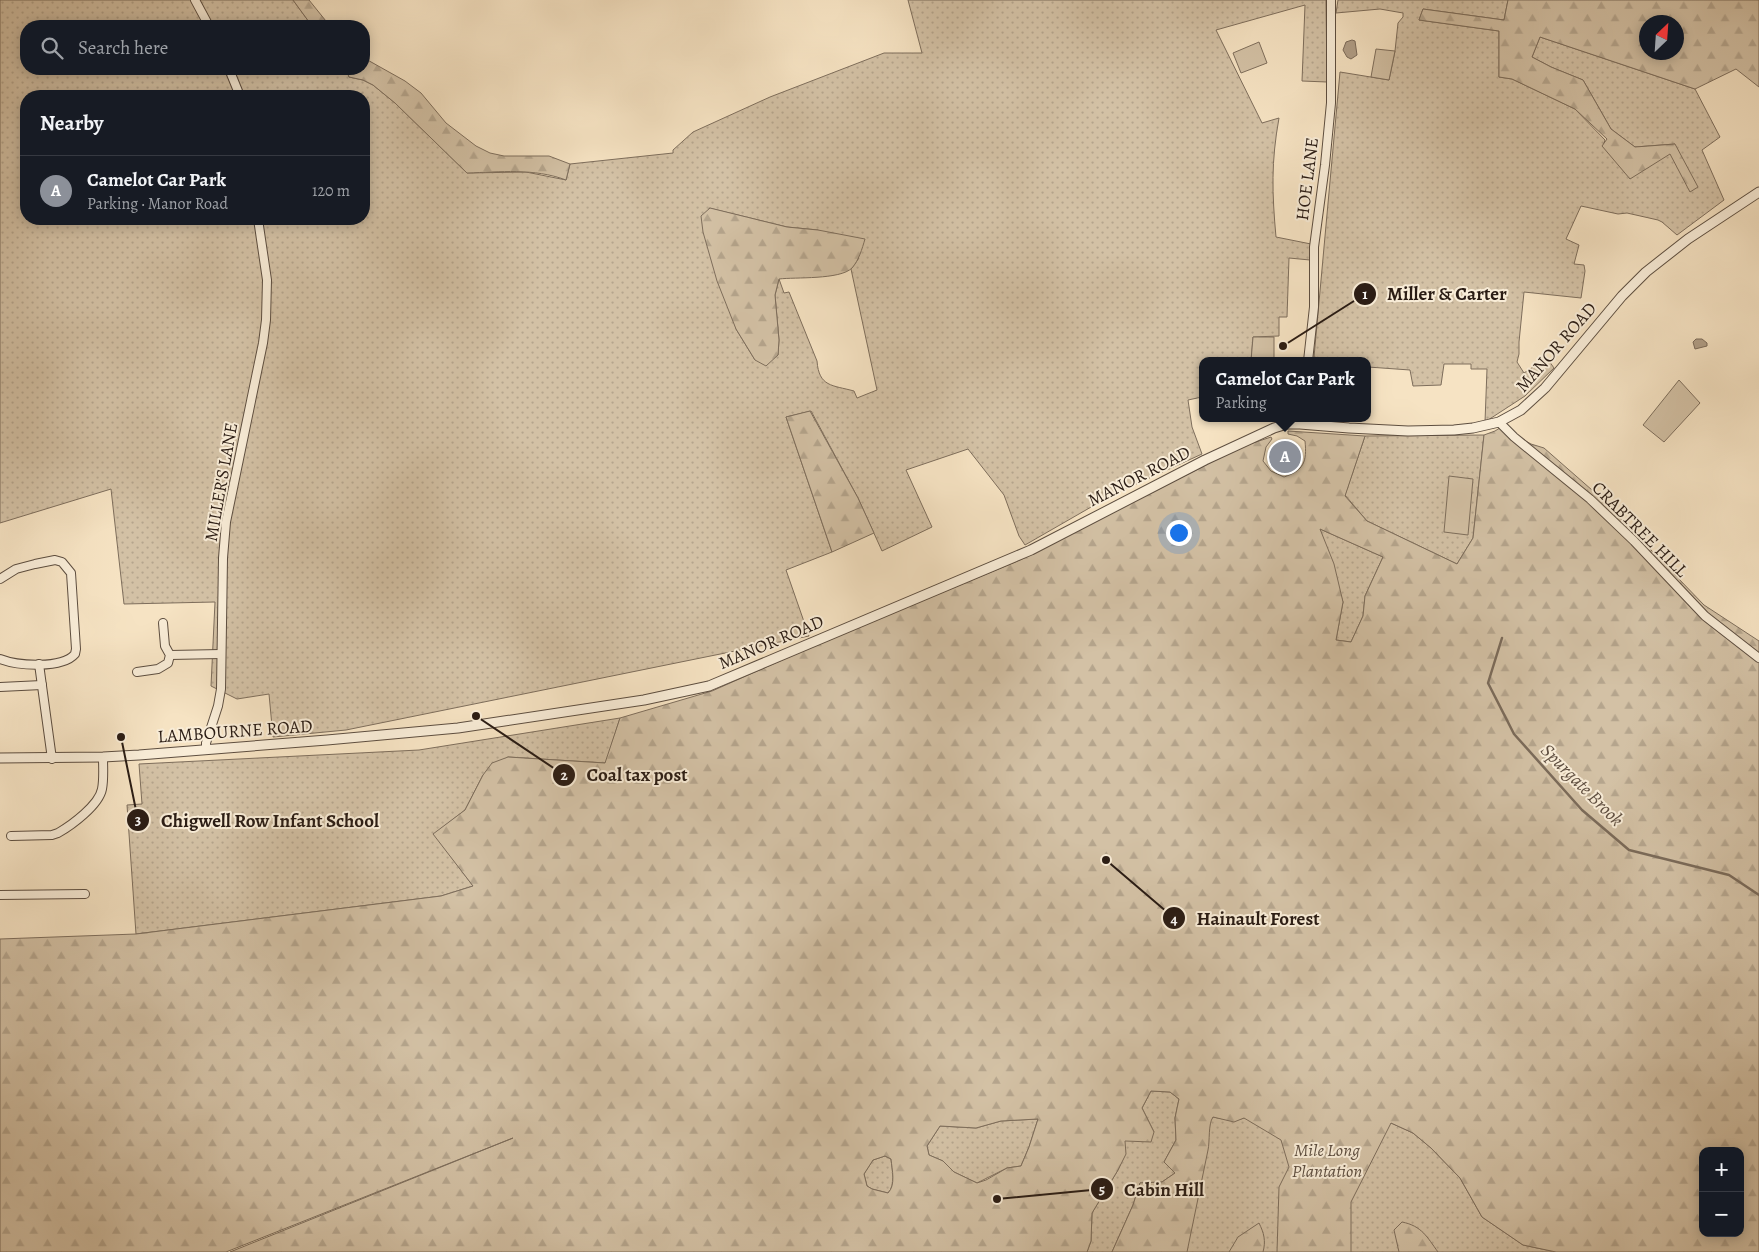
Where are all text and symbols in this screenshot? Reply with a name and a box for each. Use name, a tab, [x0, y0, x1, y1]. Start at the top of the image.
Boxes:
north arrow	[1639, 15, 1684, 60]
search box	[20, 20, 370, 75]
icon: search	[38, 34, 66, 62]
text: Search here	[78, 35, 168, 61]
text: Nearby	[40, 109, 103, 137]
street label: HOE LANE	[1290, 136, 1324, 222]
text: Camelot Car Park	[87, 167, 226, 193]
text: A	[51, 180, 61, 202]
text: 120 m	[312, 180, 350, 202]
text: Parking · Manor Road	[87, 193, 228, 215]
callout: Miller & Carter	[1352, 277, 1517, 311]
text: Miller & Carter	[1387, 281, 1507, 307]
text: 1	[1362, 284, 1368, 304]
street label: MANOR ROAD	[1510, 297, 1602, 397]
popup	[1199, 357, 1371, 422]
text: Camelot Car Park	[1215, 366, 1355, 392]
text: Parking	[1215, 392, 1267, 414]
street label: MILLER'S LANE	[199, 421, 243, 543]
pin: A	[1269, 438, 1301, 476]
street label: MANOR ROAD	[1084, 440, 1194, 512]
street label: CRABTREE HILL	[1587, 476, 1694, 583]
your location	[1166, 520, 1192, 546]
street label: MANOR ROAD	[715, 609, 827, 675]
street label: LAMBOURNE ROAD	[157, 714, 313, 748]
water label: Spurgate Brook	[1535, 738, 1629, 832]
callout: Coal tax post	[552, 758, 698, 792]
text: Coal tax post	[587, 762, 688, 788]
text: 2	[560, 765, 568, 785]
callout: Chigwell Row Infant School	[126, 803, 389, 837]
text: Chigwell Row Infant School	[161, 808, 379, 834]
text: 3	[135, 810, 141, 830]
callout: Hainault Forest	[1161, 901, 1329, 935]
text: Hainault Forest	[1197, 906, 1320, 932]
text: 4	[1170, 909, 1178, 929]
park label: Mile Long Plantation	[1292, 1138, 1362, 1183]
map controls	[1699, 1147, 1744, 1237]
button: +	[1699, 1147, 1744, 1192]
callout: Cabin Hill	[1089, 1172, 1214, 1206]
text: Cabin Hill	[1124, 1177, 1204, 1203]
text: 5	[1099, 1179, 1105, 1199]
button: −	[1699, 1192, 1744, 1237]

